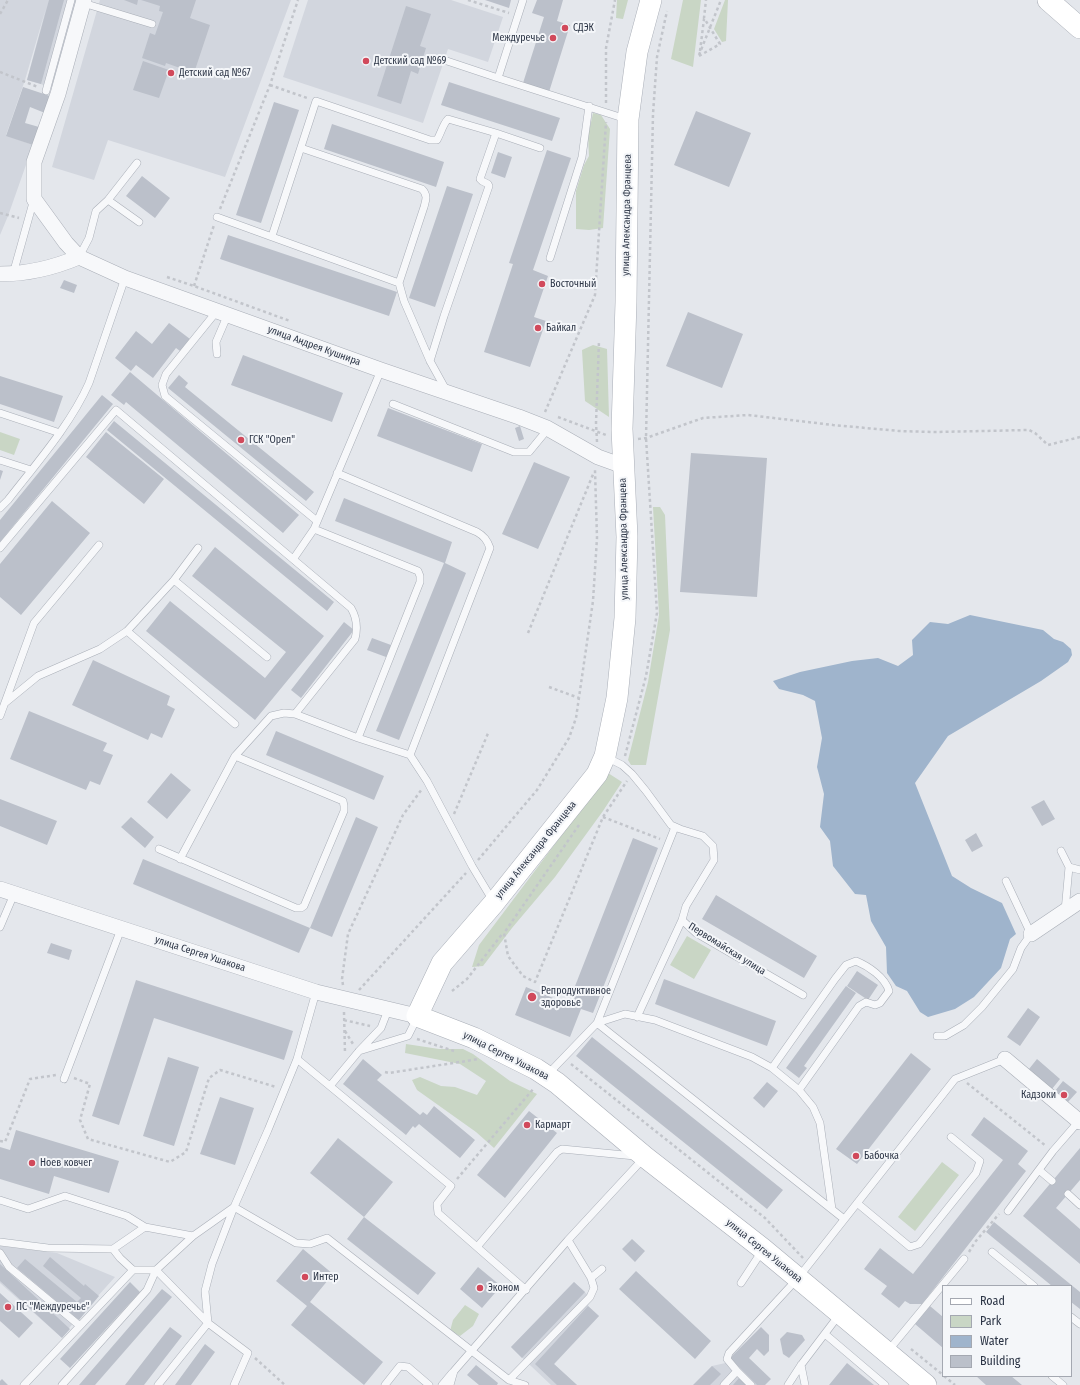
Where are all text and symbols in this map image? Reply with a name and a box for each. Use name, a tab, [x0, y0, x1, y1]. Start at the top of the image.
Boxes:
place label: СДЭК	[573, 22, 594, 34]
marker: СДЭК	[560, 23, 570, 33]
place label: Междуречье	[492, 32, 545, 44]
marker: Междуречье	[548, 33, 558, 43]
place label: Детский сад №69	[374, 55, 446, 67]
marker: Детский сад №69	[361, 56, 371, 66]
place label: Детский сад №67	[179, 67, 250, 79]
marker: Детский сад №67	[166, 68, 176, 78]
street label: улица Александра Францева	[620, 154, 634, 276]
place label: Восточный	[550, 278, 596, 290]
marker: Восточный	[537, 279, 547, 289]
place label: Байкал	[546, 322, 576, 334]
marker: Байкал	[533, 323, 543, 333]
street label: улица Андрея Кушнира	[266, 324, 362, 368]
place label: ГСК "Орел"	[249, 434, 295, 446]
marker: ГСК "Орел"	[236, 435, 246, 445]
street label: улица Александра Францева	[617, 478, 631, 600]
street label: улица Александра Францева	[493, 799, 579, 901]
street label: Первомайская улица	[686, 920, 768, 978]
street label: улица Сергея Ушакова	[153, 934, 247, 974]
place label: Репродуктивное здоровье	[541, 985, 611, 1008]
marker: Репродуктивное здоровье	[526, 991, 538, 1003]
street label: улица Сергея Ушакова	[461, 1029, 551, 1083]
place label: Кадзоки	[1021, 1089, 1056, 1101]
marker: Кадзоки	[1059, 1090, 1069, 1100]
place label: Кармарт	[535, 1119, 571, 1131]
marker: Кармарт	[522, 1120, 532, 1130]
place label: Бабочка	[864, 1150, 899, 1162]
marker: Бабочка	[851, 1151, 861, 1161]
place label: Ноев ковчег	[40, 1157, 92, 1169]
marker: Ноев ковчег	[27, 1158, 37, 1168]
street label: улица Сергея Ушакова	[723, 1217, 805, 1285]
place label: Интер	[313, 1271, 338, 1283]
marker: Интер	[300, 1272, 310, 1282]
place label: Эконом	[488, 1282, 519, 1294]
marker: Эконом	[475, 1283, 485, 1293]
legend	[942, 1285, 1072, 1377]
text: Road	[980, 1294, 1005, 1308]
place label: ПС "Междуречье"	[16, 1301, 90, 1313]
marker: ПС "Междуречье"	[3, 1302, 13, 1312]
text: Park	[980, 1314, 1001, 1328]
text: Water	[980, 1334, 1008, 1348]
text: Building	[980, 1354, 1020, 1368]

